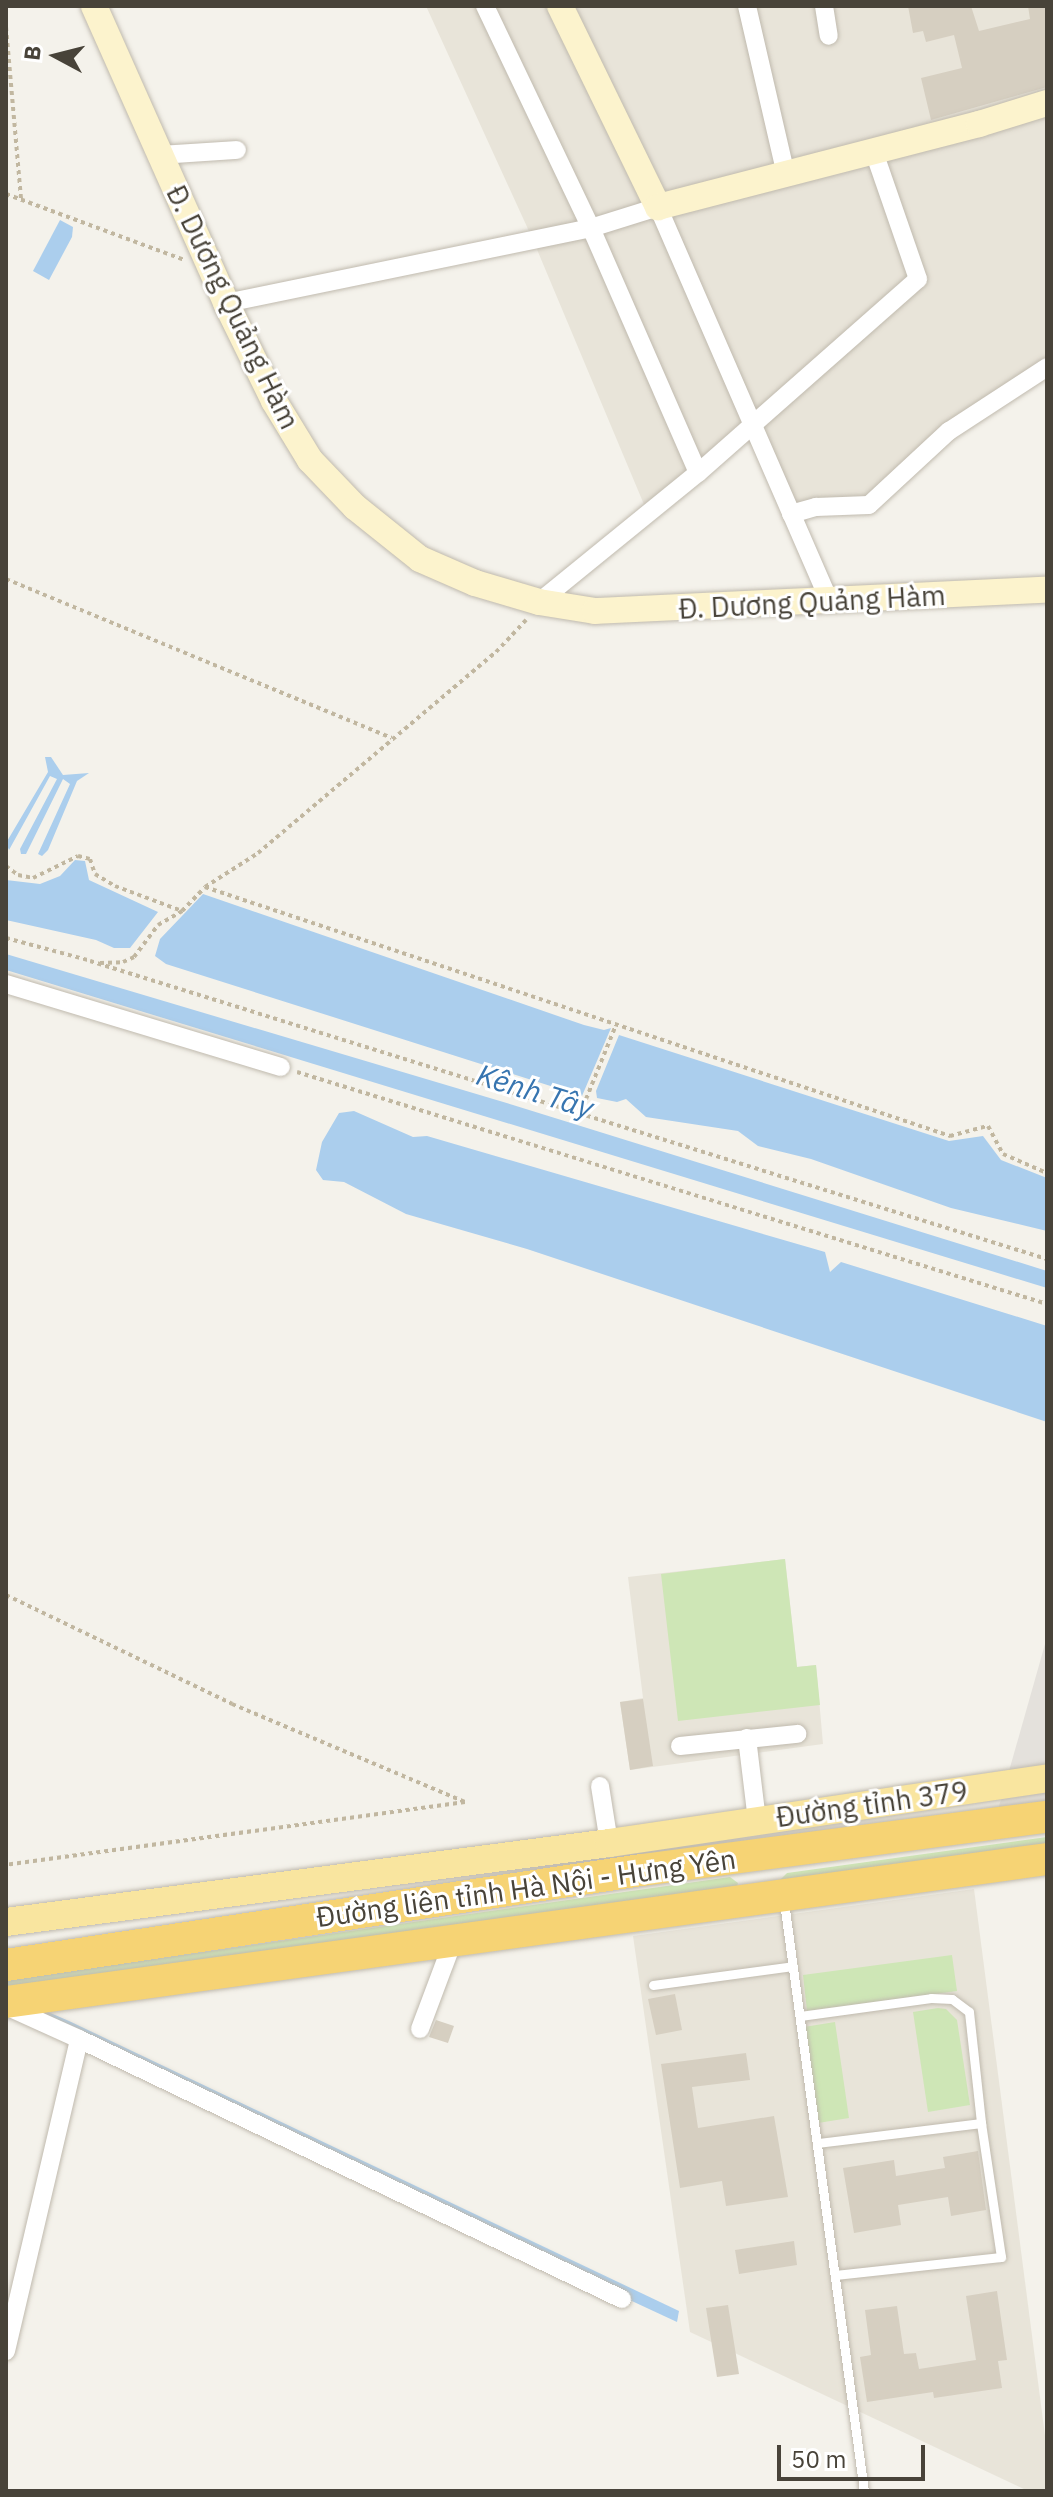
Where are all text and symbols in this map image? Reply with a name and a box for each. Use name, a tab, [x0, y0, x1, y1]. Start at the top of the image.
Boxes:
north arrow	[16, 16, 96, 96]
text: B	[16, 44, 47, 62]
street label: Đ. Dương Quảng Hàm	[159, 180, 307, 434]
street label: Đ. Dương Quảng Hàm	[678, 578, 946, 626]
water label: Kênh Tây	[472, 1056, 598, 1126]
street label: Đường tỉnh 379	[774, 1774, 970, 1834]
street label: Đường liên tỉnh Hà Nội - Hưng Yên	[314, 1842, 738, 1934]
scale bar	[781, 2429, 929, 2479]
text: 50 m	[791, 2443, 846, 2475]

